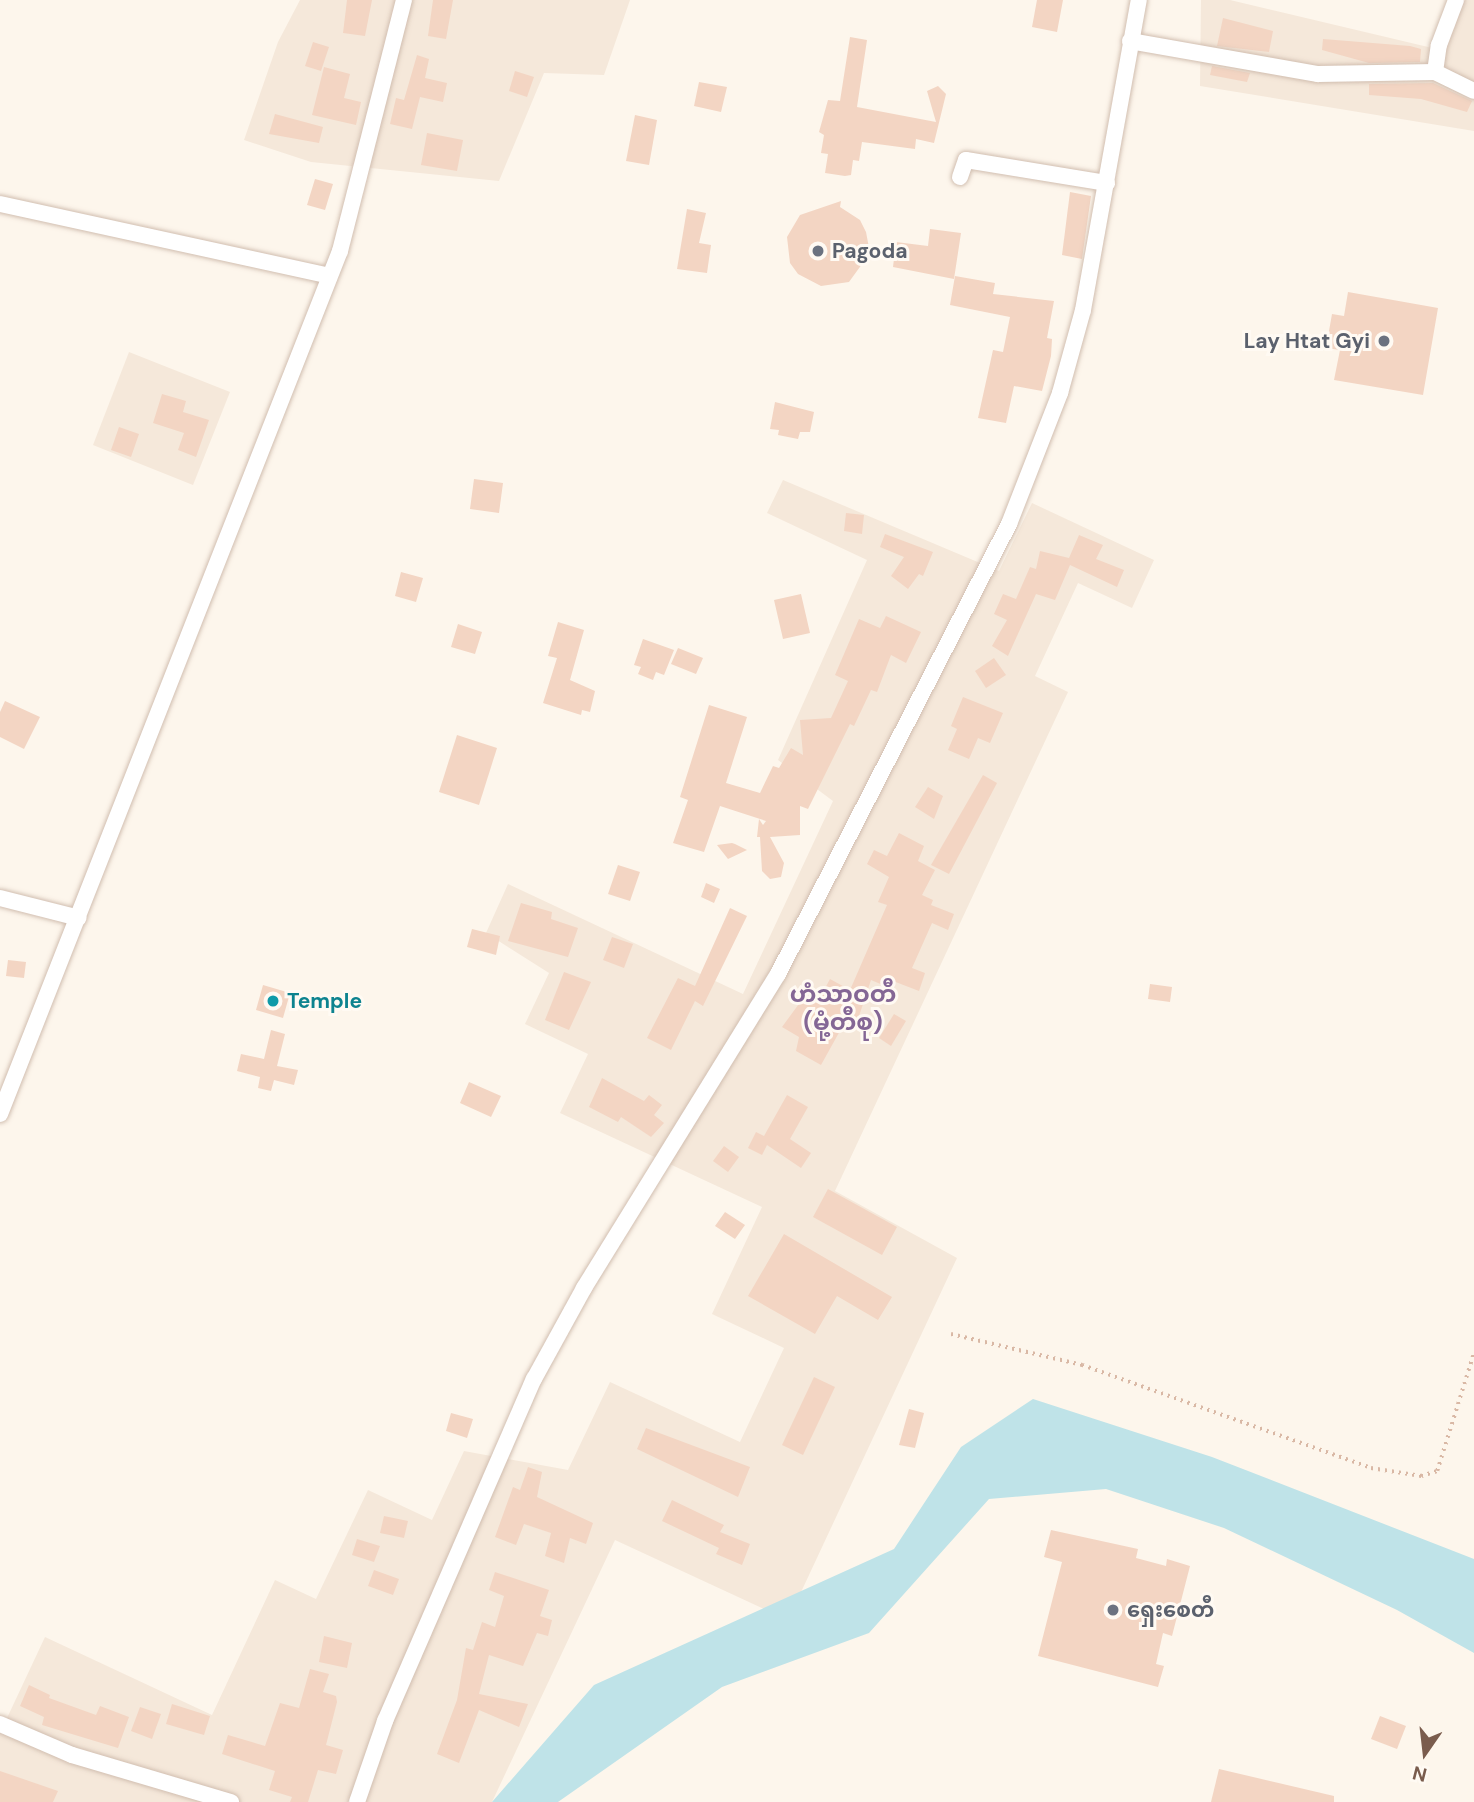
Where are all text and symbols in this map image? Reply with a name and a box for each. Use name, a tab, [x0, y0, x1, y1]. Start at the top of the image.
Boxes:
place label: Pagoda	[832, 238, 907, 264]
marker: Pagoda	[810, 243, 826, 259]
place label: Lay Htat Gyi	[1244, 328, 1370, 354]
marker: Lay Htat Gyi	[1376, 333, 1392, 349]
district label: ဟံသာဝတီ (မုံ့တီစု)	[790, 980, 896, 1036]
place label: Temple	[287, 988, 362, 1014]
marker: Temple	[265, 993, 281, 1009]
place label: ရှေးစေတီ	[1127, 1597, 1214, 1623]
marker: ရှေးစေတီ	[1105, 1602, 1121, 1618]
north arrow	[1390, 1718, 1460, 1788]
text: N	[1410, 1760, 1430, 1788]

